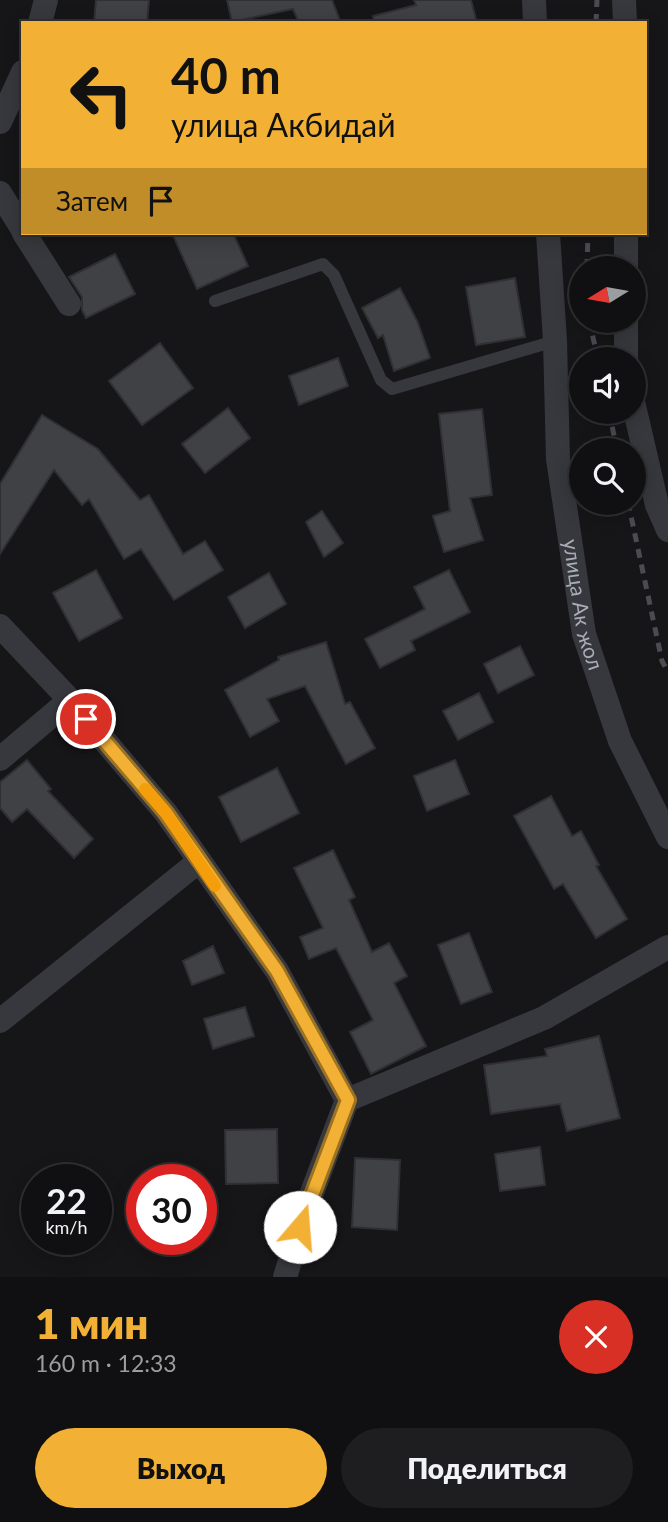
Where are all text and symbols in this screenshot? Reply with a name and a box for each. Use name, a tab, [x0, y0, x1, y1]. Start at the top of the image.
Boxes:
text: 40 m	[171, 46, 281, 104]
icon: left	[56, 49, 147, 140]
text: улица Акбидай	[171, 105, 396, 144]
icon: arrive	[142, 182, 180, 220]
text: Затем	[56, 185, 128, 217]
north arrow	[569, 256, 646, 332]
map controls	[569, 256, 646, 515]
button: sound	[569, 347, 646, 424]
button: search	[569, 438, 646, 515]
street label: улица Ак жол	[559, 537, 609, 673]
pin	[56, 689, 116, 749]
icon: arrive	[67, 700, 105, 738]
speed limit sign: 30	[126, 1164, 217, 1255]
text: 22	[46, 1179, 87, 1221]
position arrow	[263, 1190, 337, 1264]
text: km/h	[45, 1216, 88, 1238]
text: 1 мин	[35, 1298, 149, 1348]
button: close	[559, 1300, 633, 1374]
text: 160 m · 12:33	[35, 1349, 177, 1377]
button: Выход	[35, 1428, 327, 1508]
button: Поделиться	[341, 1428, 633, 1508]

